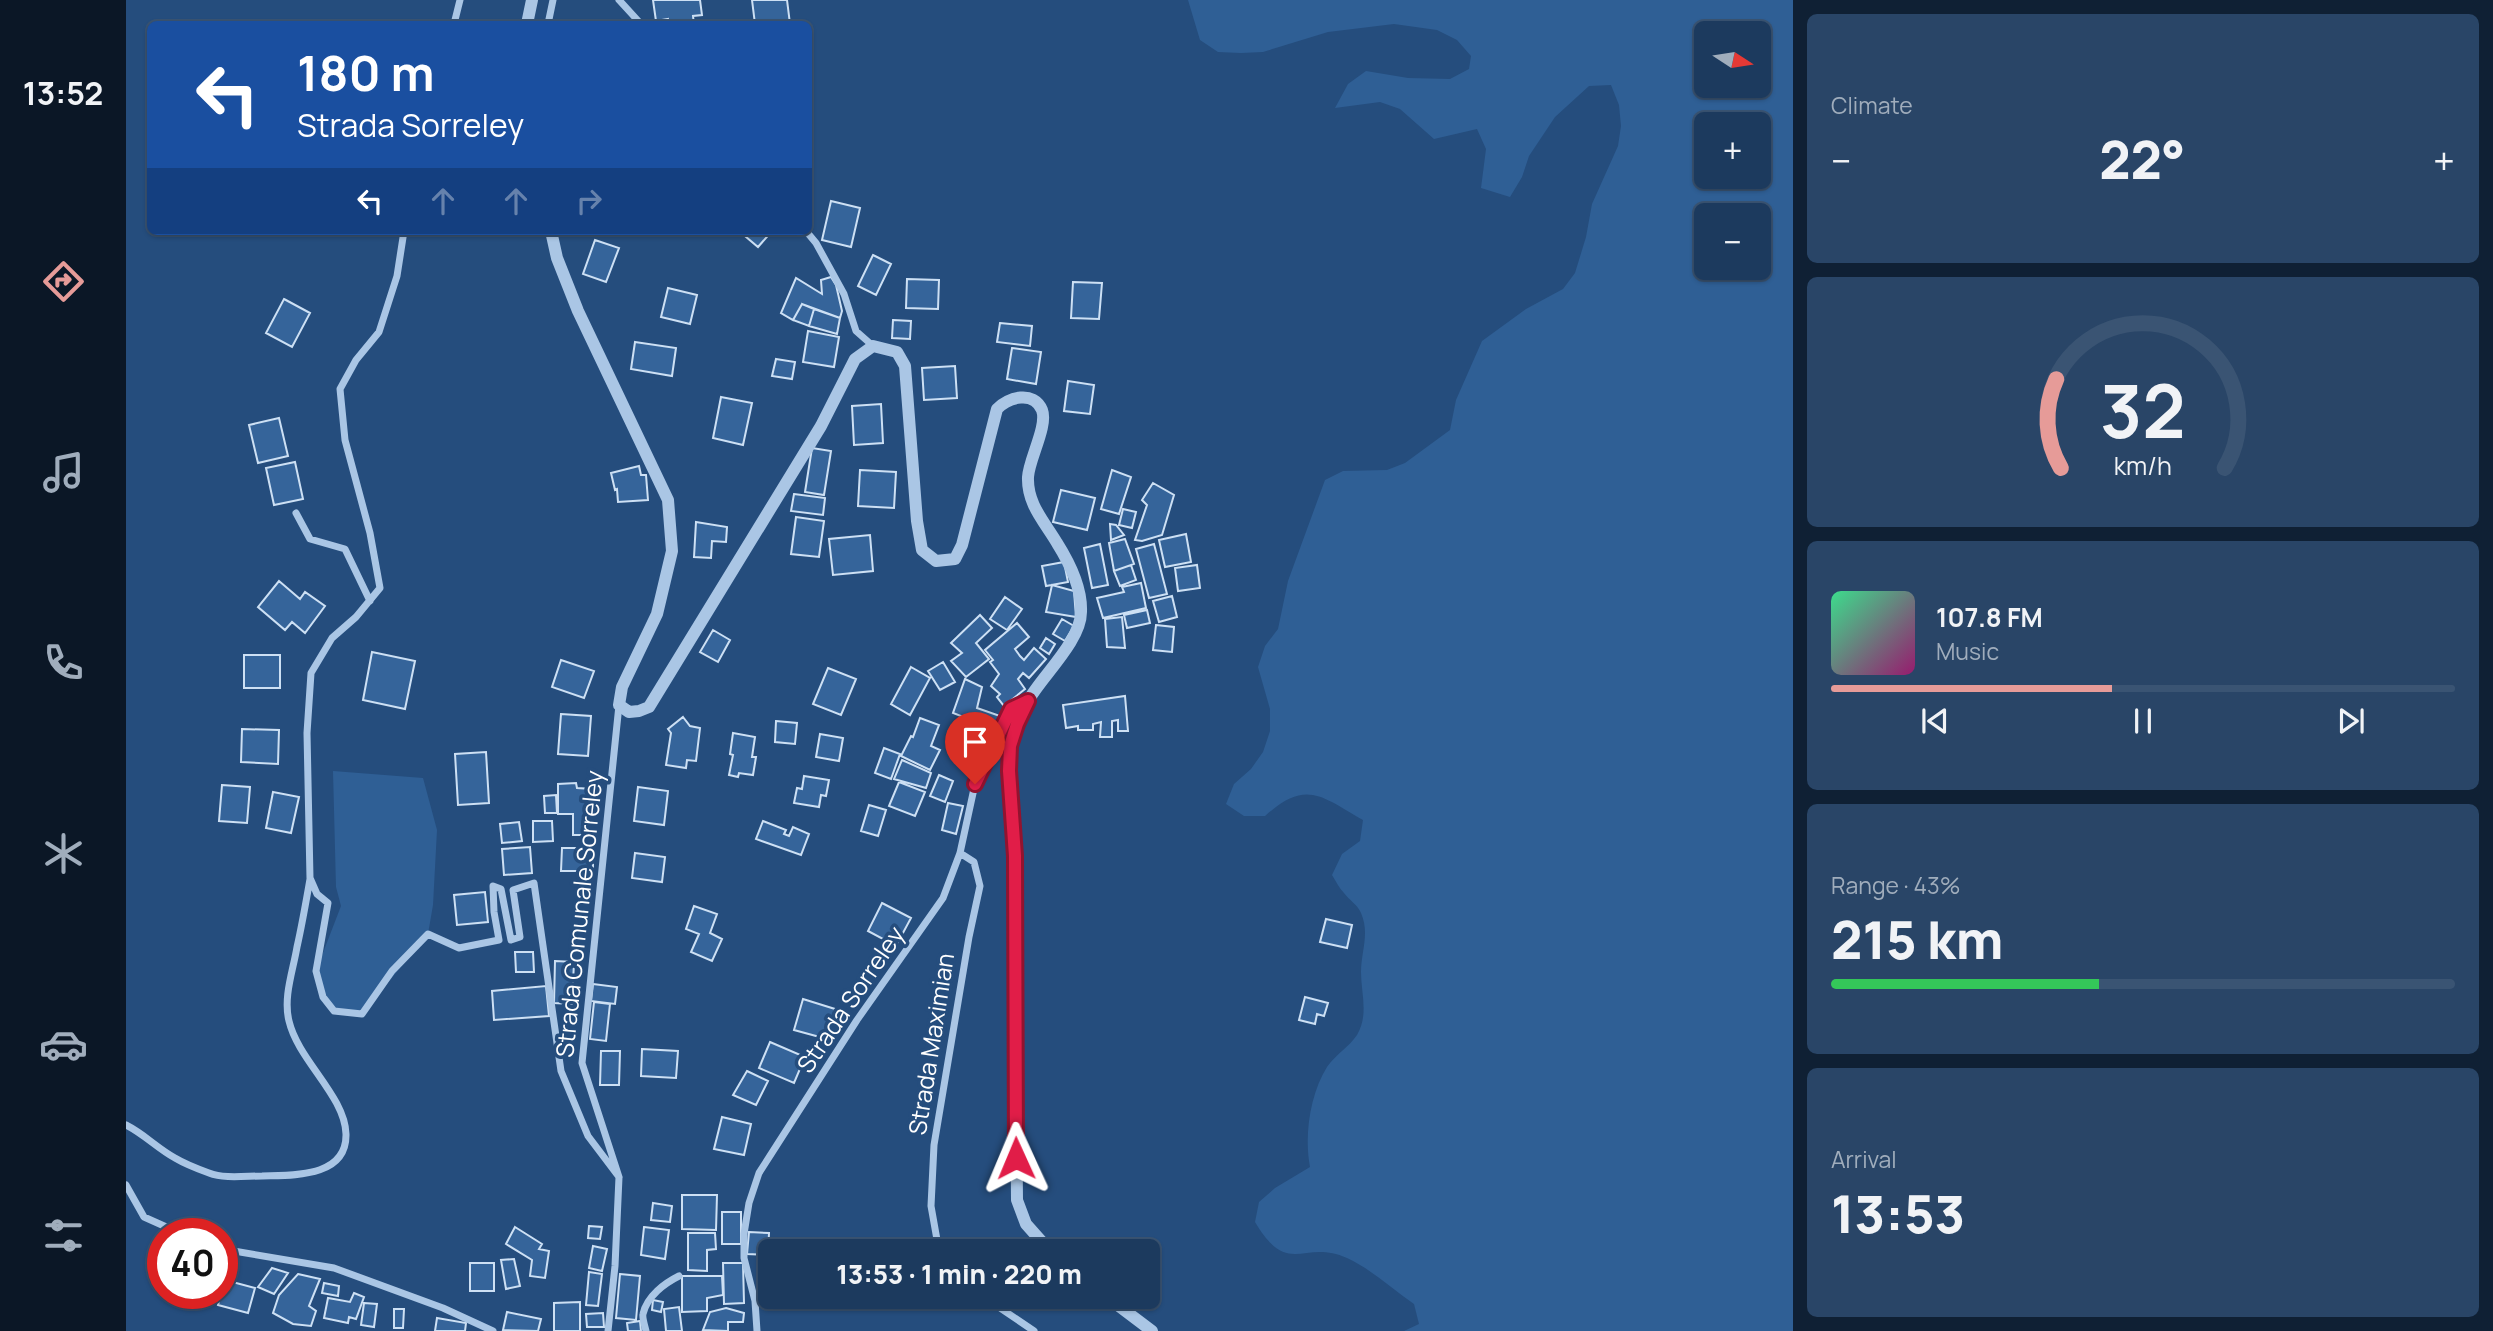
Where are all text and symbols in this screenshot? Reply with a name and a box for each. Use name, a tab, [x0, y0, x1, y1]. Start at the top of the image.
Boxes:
north arrow	[1694, 21, 1771, 98]
map controls	[1694, 21, 1771, 280]
text: 180 m	[297, 39, 435, 106]
icon: left	[182, 49, 273, 140]
text: 13:52	[23, 71, 103, 115]
text: Climate	[1831, 89, 1913, 121]
text: Strada Sorreley	[297, 103, 524, 147]
button: +	[1694, 112, 1771, 189]
text: 22°	[2099, 124, 2185, 195]
text: −	[1831, 134, 1852, 186]
text: +	[2433, 134, 2455, 186]
icon: left	[351, 182, 389, 220]
icon: ahead	[424, 182, 462, 220]
icon: ahead	[497, 182, 535, 220]
icon: right	[570, 182, 608, 220]
button: −	[1694, 203, 1771, 280]
icon: directions	[39, 257, 88, 306]
text: 32	[2100, 361, 2186, 461]
icon: music	[39, 448, 88, 497]
text: km/h	[2114, 448, 2172, 483]
text: 107.8 FM	[1936, 599, 2043, 635]
text: Music	[1936, 635, 1999, 667]
icon: phone	[39, 638, 88, 687]
icon: previous	[1916, 702, 1954, 740]
icon: pause	[2124, 702, 2162, 740]
icon: next	[2332, 702, 2370, 740]
pin	[945, 712, 1005, 784]
icon: arrive	[956, 723, 994, 761]
street label: Strada Comunale Sorreley	[547, 768, 610, 1059]
icon: climate	[39, 829, 88, 878]
text: Range · 43%	[1831, 869, 1960, 901]
text: 215 km	[1831, 904, 2003, 975]
street label: Strada Sorreley	[788, 919, 911, 1079]
street label: Strada Maximian	[900, 951, 961, 1137]
icon: car	[39, 1020, 88, 1069]
position arrow	[979, 1121, 1053, 1195]
text: Arrival	[1831, 1143, 1897, 1175]
text: 13:53	[1831, 1178, 1965, 1249]
icon: filters	[39, 1211, 88, 1260]
speed limit sign: 40	[147, 1218, 238, 1309]
text: 13:53 · 1 min · 220 m	[836, 1256, 1082, 1292]

